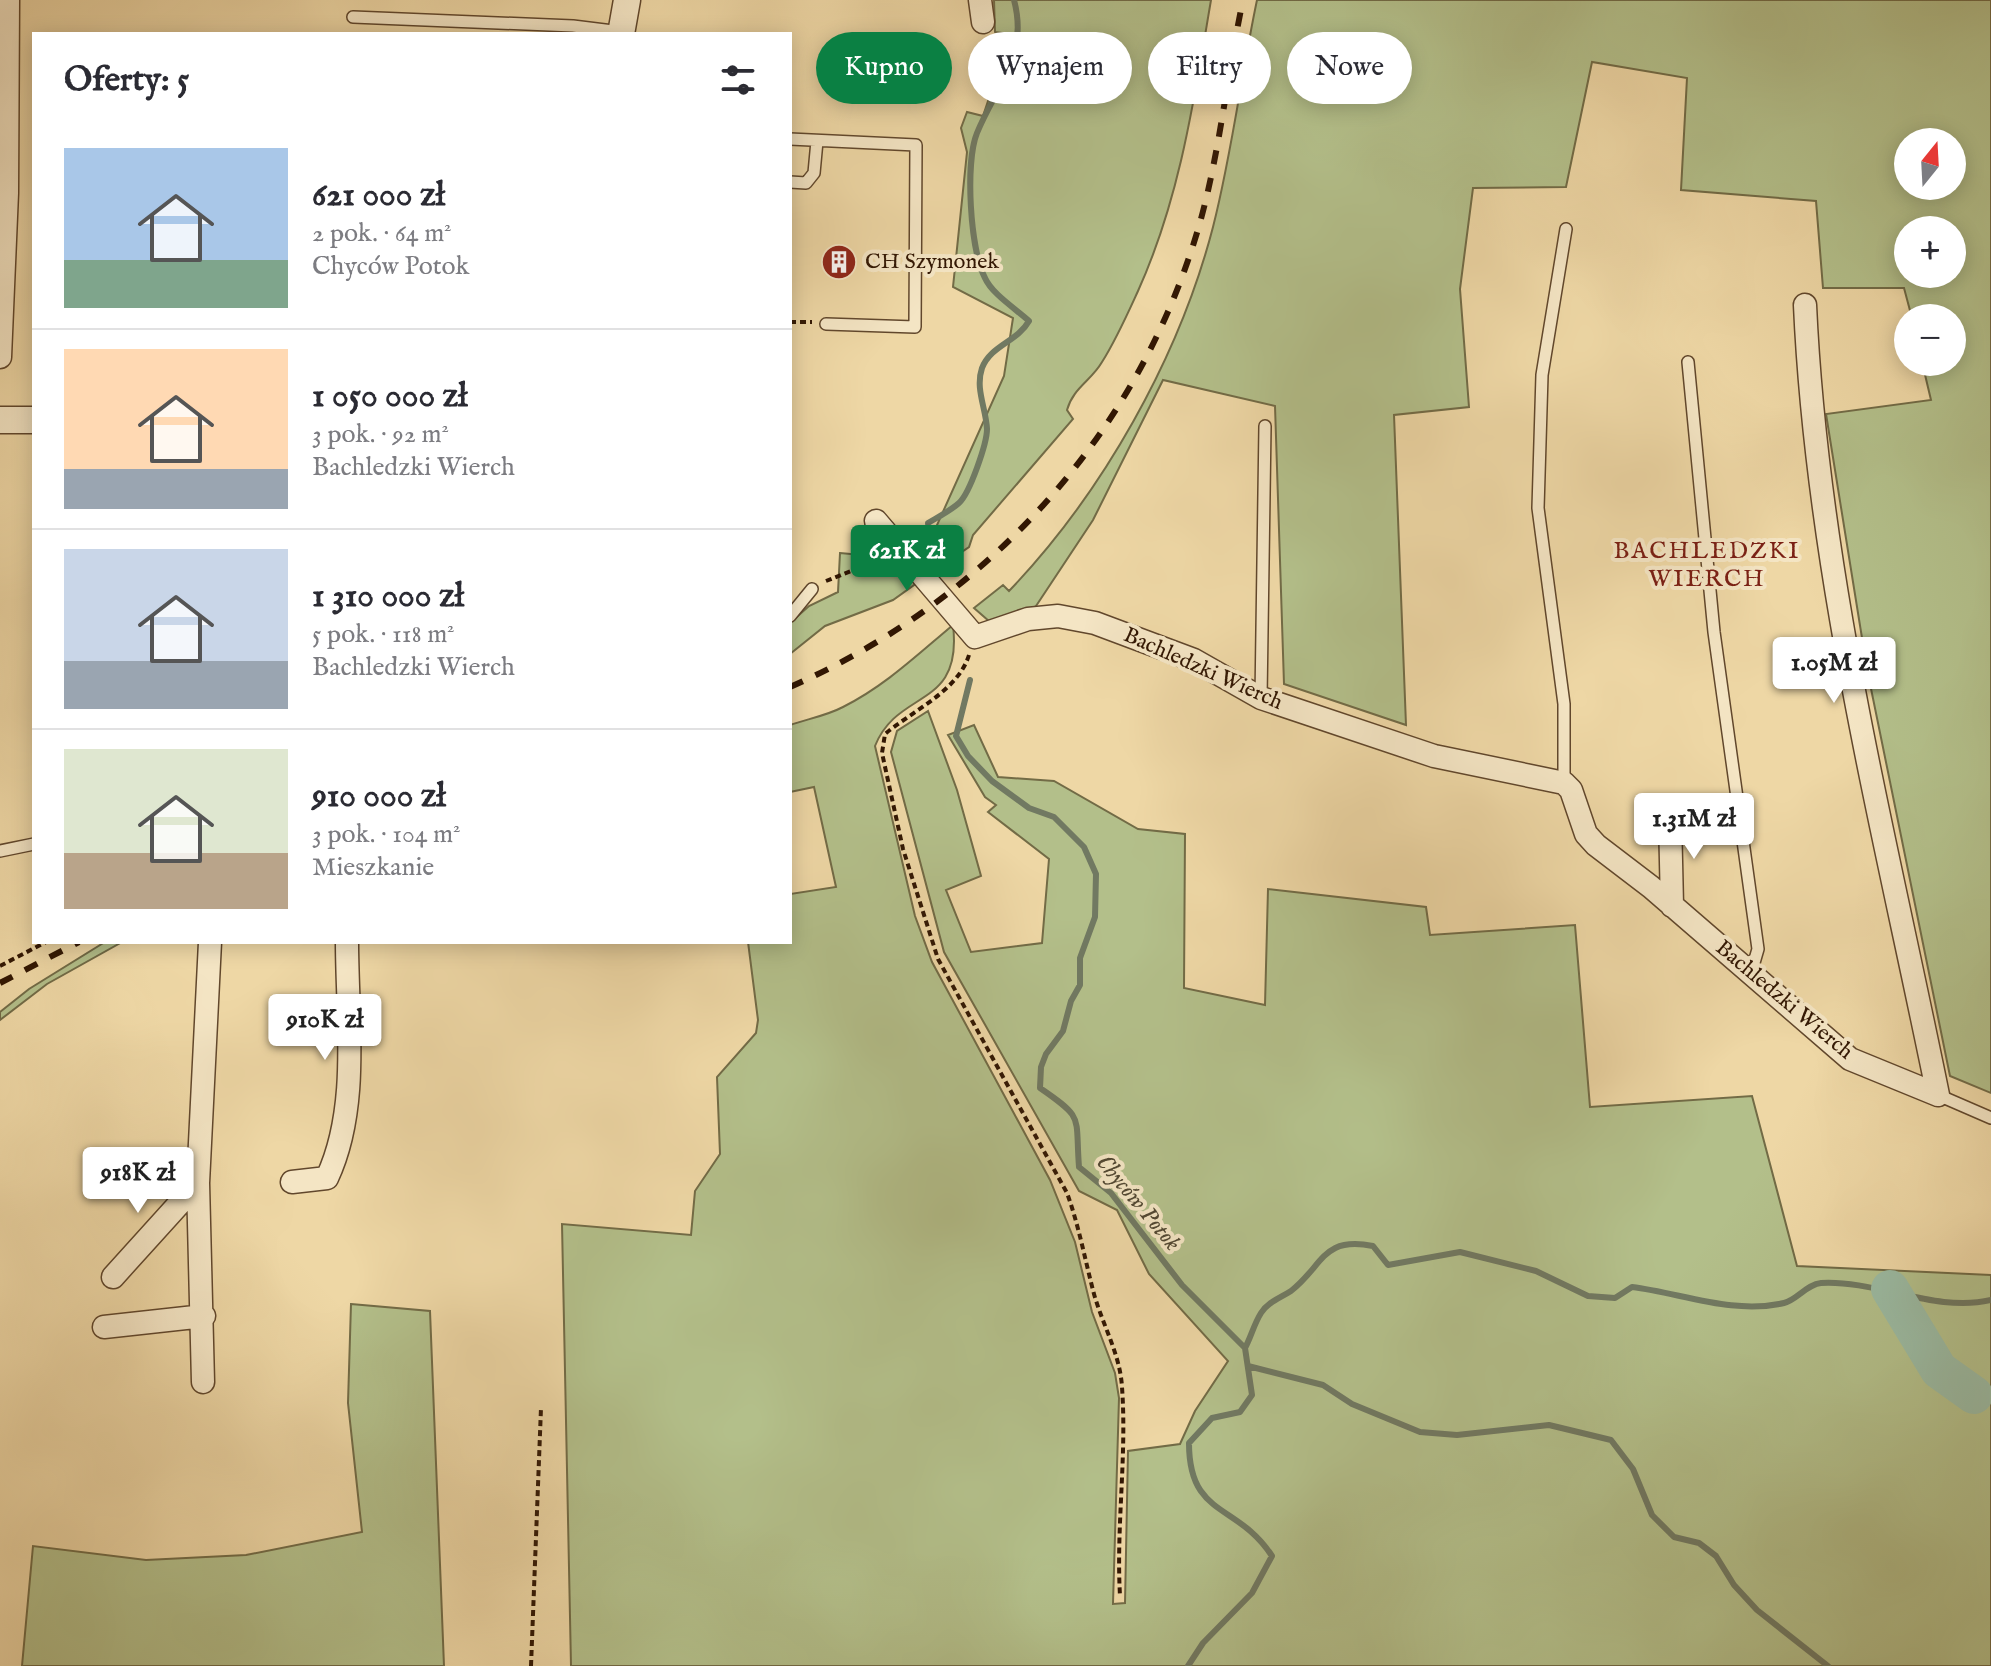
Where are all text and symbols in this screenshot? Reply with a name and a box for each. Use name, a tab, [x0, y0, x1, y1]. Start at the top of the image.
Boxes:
chip: Kupno	[816, 32, 952, 104]
chip: Wynajem	[968, 32, 1132, 104]
chip: Filtry	[1148, 32, 1271, 104]
chip: Nowe	[1287, 32, 1412, 104]
icon: filters	[716, 58, 760, 102]
text: Oferty: 5	[64, 59, 189, 102]
north arrow	[1894, 128, 1966, 200]
map controls	[1894, 128, 1966, 376]
text: 621 000 zł	[312, 174, 445, 217]
icon: home	[128, 180, 224, 276]
button: +	[1894, 216, 1966, 288]
text: 2 pok. · 64 m²	[312, 217, 452, 250]
building icon: CH Szymonek	[820, 243, 858, 281]
place label: CH Szymonek	[865, 248, 999, 276]
text: Chyców Potok	[312, 250, 469, 283]
button: −	[1894, 304, 1966, 376]
text: 1 050 000 zł	[312, 375, 468, 418]
icon: home	[128, 381, 224, 477]
text: 3 pok. · 92 m²	[312, 418, 449, 451]
text: Bachledzki Wierch	[312, 451, 515, 484]
pin: 621K zł	[833, 525, 981, 593]
text: 621K zł	[869, 534, 945, 567]
district label: BACHLEDZKI WIERCH	[1613, 536, 1801, 595]
text: 1 310 000 zł	[312, 575, 464, 618]
icon: home	[128, 581, 224, 677]
text: 5 pok. · 118 m²	[312, 618, 455, 651]
street label: Bachledzki Wierch	[1119, 621, 1287, 717]
pin: 1.05M zł	[1751, 637, 1917, 705]
text: 1.05M zł	[1791, 646, 1877, 679]
text: Bachledzki Wierch	[312, 651, 515, 684]
text: 910 000 zł	[312, 775, 446, 818]
icon: home	[128, 781, 224, 877]
pin: 1.31M zł	[1611, 793, 1777, 861]
text: 1.31M zł	[1652, 802, 1736, 835]
text: 3 pok. · 104 m²	[312, 818, 460, 851]
text: Mieszkanie	[312, 851, 434, 884]
street label: Bachledzki Wierch	[1709, 934, 1859, 1066]
pin: 910K zł	[251, 994, 399, 1062]
text: 910K zł	[286, 1003, 364, 1036]
pin: 918K zł	[64, 1147, 212, 1215]
water label: Chyców Potok	[1089, 1148, 1188, 1258]
text: 918K zł	[101, 1156, 175, 1189]

